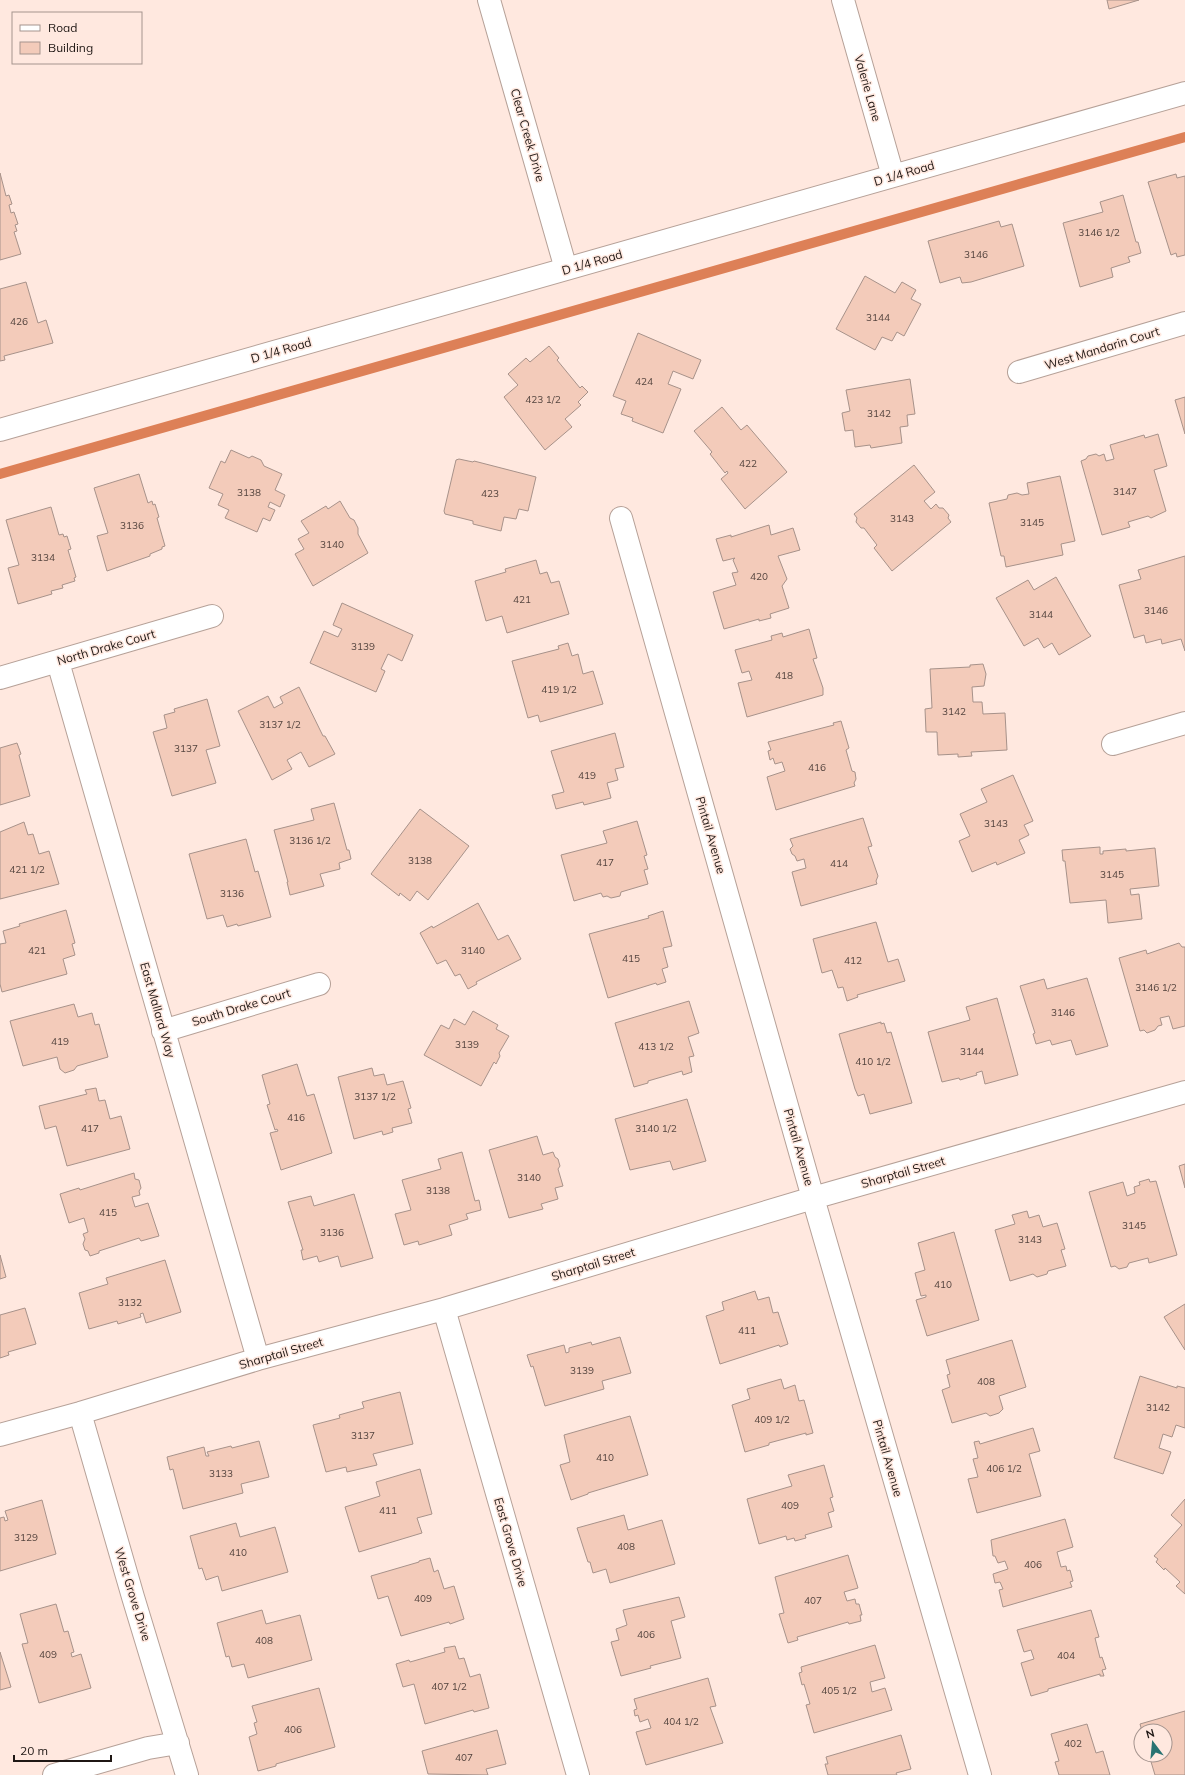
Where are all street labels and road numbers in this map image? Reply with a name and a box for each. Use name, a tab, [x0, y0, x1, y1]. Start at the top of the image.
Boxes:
street label: Valerie Lane	[851, 53, 885, 123]
street label: Clear Creek Drive	[508, 87, 548, 183]
street label: D 1/4 Road	[872, 157, 936, 189]
street label: D 1/4 Road	[560, 246, 624, 278]
street label: West Mandarin Court	[1043, 323, 1161, 373]
street label: D 1/4 Road	[249, 334, 313, 366]
street label: North Drake Court	[55, 626, 157, 668]
street label: Pintail Avenue	[693, 795, 729, 875]
street label: East Mallard Way	[137, 961, 179, 1060]
street label: South Drake Court	[190, 985, 292, 1029]
street label: Pintail Avenue	[781, 1107, 817, 1187]
street label: Sharptail Street	[859, 1153, 947, 1191]
street label: Sharptail Street	[549, 1244, 637, 1284]
street label: Sharptail Street	[237, 1334, 325, 1372]
street label: Pintail Avenue	[870, 1418, 906, 1498]
street label: East Grove Drive	[491, 1496, 531, 1588]
street label: West Grove Drive	[112, 1545, 154, 1643]

